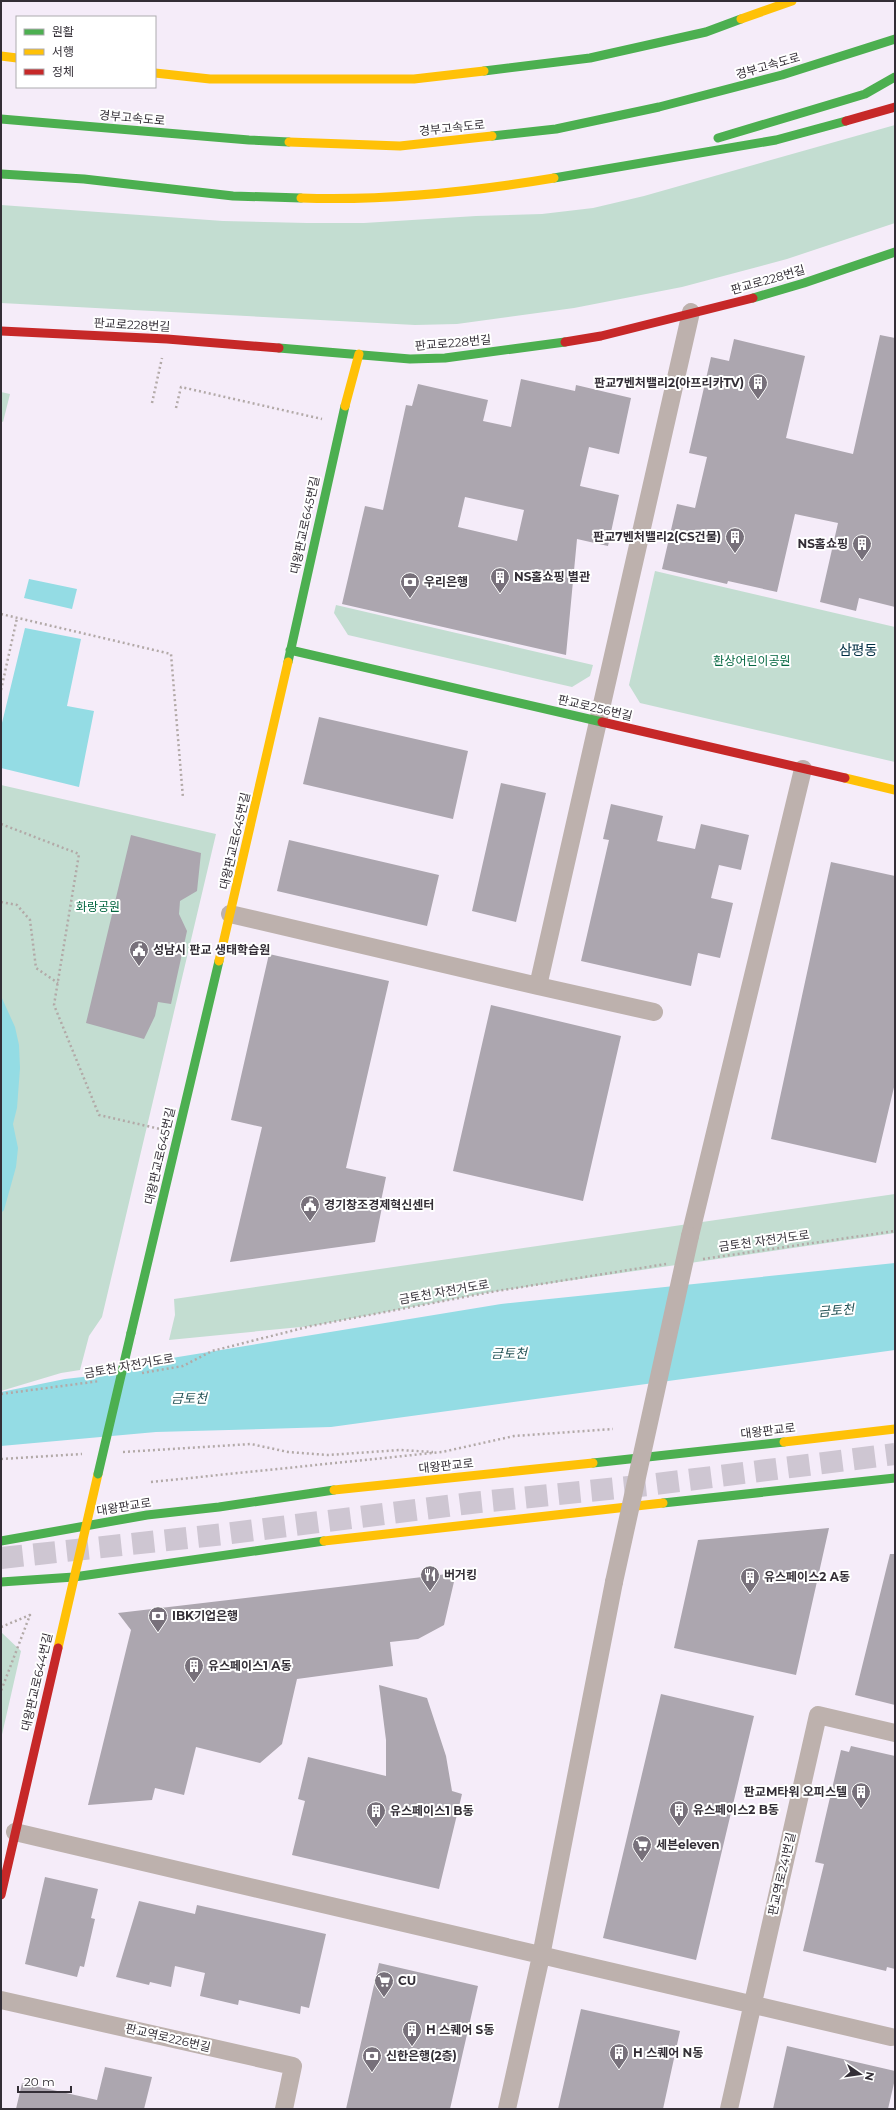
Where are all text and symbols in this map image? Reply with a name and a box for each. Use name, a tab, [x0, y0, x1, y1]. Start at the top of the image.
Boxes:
legend	[16, 16, 156, 88]
text: 원활	[52, 24, 74, 39]
text: 서행	[52, 44, 74, 59]
street label: 경부고속도로	[734, 49, 802, 82]
text: 정체	[52, 64, 74, 79]
street label: 경부고속도로	[98, 107, 166, 128]
street label: 경부고속도로	[418, 117, 486, 138]
street label: 판교로228번길	[729, 262, 807, 297]
street label: 판교로228번길	[93, 315, 171, 334]
street label: 판교로228번길	[414, 332, 492, 353]
building icon: 판교7벤처밸리2(아프리카TV)	[747, 372, 769, 400]
place label: 판교7벤처밸리2(아프리카TV)	[594, 375, 744, 390]
street label: 대왕판교로645번길	[287, 475, 322, 575]
building icon: 판교7벤처밸리2(CS건물)	[724, 526, 746, 554]
place label: 판교7벤처밸리2(CS건물)	[593, 529, 721, 544]
building icon: NS홈쇼핑	[851, 533, 873, 561]
place label: NS홈쇼핑	[798, 536, 848, 551]
building icon: NS홈쇼핑 별관	[489, 566, 511, 594]
place label: NS홈쇼핑 별관	[514, 569, 590, 584]
bank icon: 우리은행	[399, 571, 421, 599]
place label: 우리은행	[424, 574, 468, 589]
district label: 삼평동	[839, 641, 877, 659]
park label: 환상어린이공원	[713, 653, 791, 668]
street label: 판교로256번길	[556, 692, 634, 723]
street label: 대왕판교로645번길	[216, 791, 253, 891]
park label: 화랑공원	[76, 899, 120, 914]
public building icon: 성남시 판교 생태학습원	[128, 939, 150, 967]
place label: 성남시 판교 생태학습원	[153, 942, 270, 957]
street label: 대왕판교로645번길	[141, 1106, 178, 1206]
public building icon: 경기창조경제혁신센터	[299, 1194, 321, 1222]
place label: 경기창조경제혁신센터	[324, 1197, 434, 1212]
street label: 금토천 자전거도로	[718, 1227, 810, 1254]
street label: 금토천 자전거도로	[398, 1276, 490, 1307]
water label: 금토천	[817, 1300, 856, 1320]
water label: 금토천	[491, 1345, 528, 1361]
street label: 금토천 자전거도로	[83, 1350, 175, 1381]
water label: 금토천	[171, 1390, 208, 1406]
street label: 대왕판교로	[740, 1420, 796, 1441]
street label: 대왕판교로	[418, 1455, 474, 1476]
street label: 대왕판교로	[95, 1495, 152, 1518]
restaurant icon: 버거킹	[419, 1564, 441, 1592]
building icon: 유스페이스2 A동	[739, 1566, 761, 1594]
place label: 버거킹	[444, 1567, 477, 1582]
place label: 유스페이스2 A동	[764, 1569, 850, 1584]
bank icon: IBK기업은행	[147, 1605, 169, 1633]
place label: IBK기업은행	[172, 1608, 238, 1623]
street label: 대왕판교로644번길	[18, 1631, 55, 1733]
building icon: 유스페이스1 A동	[183, 1655, 205, 1683]
place label: 유스페이스1 A동	[208, 1658, 292, 1673]
building icon: 판교M타워 오피스텔	[850, 1781, 872, 1809]
place label: 판교M타워 오피스텔	[744, 1784, 847, 1799]
building icon: 유스페이스2 B동	[668, 1799, 690, 1827]
building icon: 유스페이스1 B동	[365, 1800, 387, 1828]
place label: 유스페이스2 B동	[693, 1802, 779, 1817]
place label: 유스페이스1 B동	[390, 1803, 474, 1818]
street label: 판교역로241번길	[765, 1831, 798, 1917]
supermarket icon: 세븐eleven	[631, 1834, 653, 1862]
place label: 세븐eleven	[656, 1837, 720, 1852]
supermarket icon: CU	[373, 1970, 395, 1998]
place label: CU	[398, 1973, 416, 1988]
building icon: H 스퀘어 S동	[401, 2019, 423, 2047]
street label: 판교역로226번길	[124, 2020, 212, 2055]
place label: H 스퀘어 S동	[426, 2022, 494, 2037]
building icon: H 스퀘어 N동	[608, 2042, 630, 2070]
bank icon: 신한은행(2층)	[361, 2045, 383, 2073]
place label: H 스퀘어 N동	[633, 2045, 703, 2060]
place label: 신한은행(2층)	[386, 2048, 457, 2063]
north arrow	[840, 2054, 880, 2094]
scale bar	[18, 2068, 71, 2094]
text: N	[862, 2070, 878, 2082]
text: 20 m	[24, 2074, 55, 2089]

